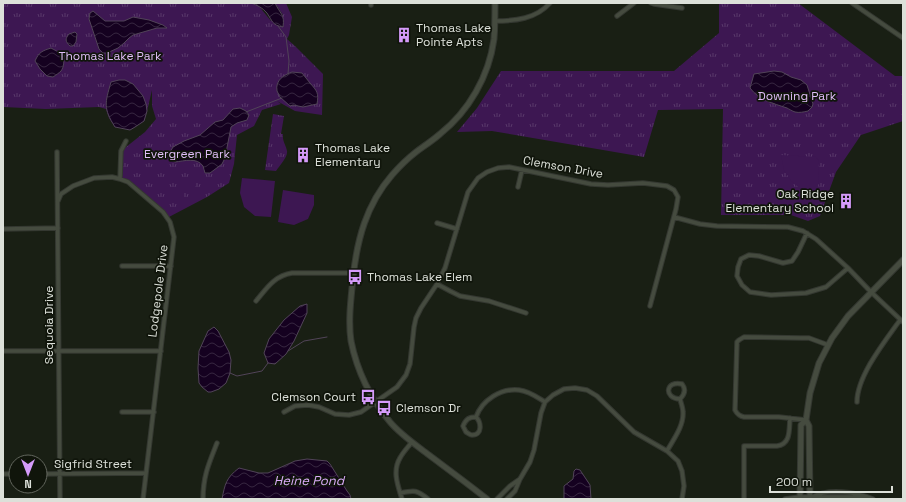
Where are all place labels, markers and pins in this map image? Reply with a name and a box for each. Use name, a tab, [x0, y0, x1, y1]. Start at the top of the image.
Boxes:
place label: Thomas Lake Pointe Apts	[416, 20, 491, 50]
building icon: Thomas Lake Pointe Apts	[395, 26, 413, 44]
place label: Thomas Lake Elementary	[315, 140, 390, 170]
building icon: Thomas Lake Elementary	[294, 146, 312, 164]
place label: Oak Ridge Elementary School	[726, 186, 834, 216]
building icon: Oak Ridge Elementary School	[837, 192, 855, 210]
bus stop icon: Thomas Lake Elem	[346, 268, 364, 286]
place label: Thomas Lake Elem	[367, 269, 472, 285]
bus stop icon: Clemson Court	[359, 388, 377, 406]
place label: Clemson Court	[271, 389, 356, 405]
bus stop icon: Clemson Dr	[375, 399, 393, 417]
place label: Clemson Dr	[396, 400, 461, 416]

